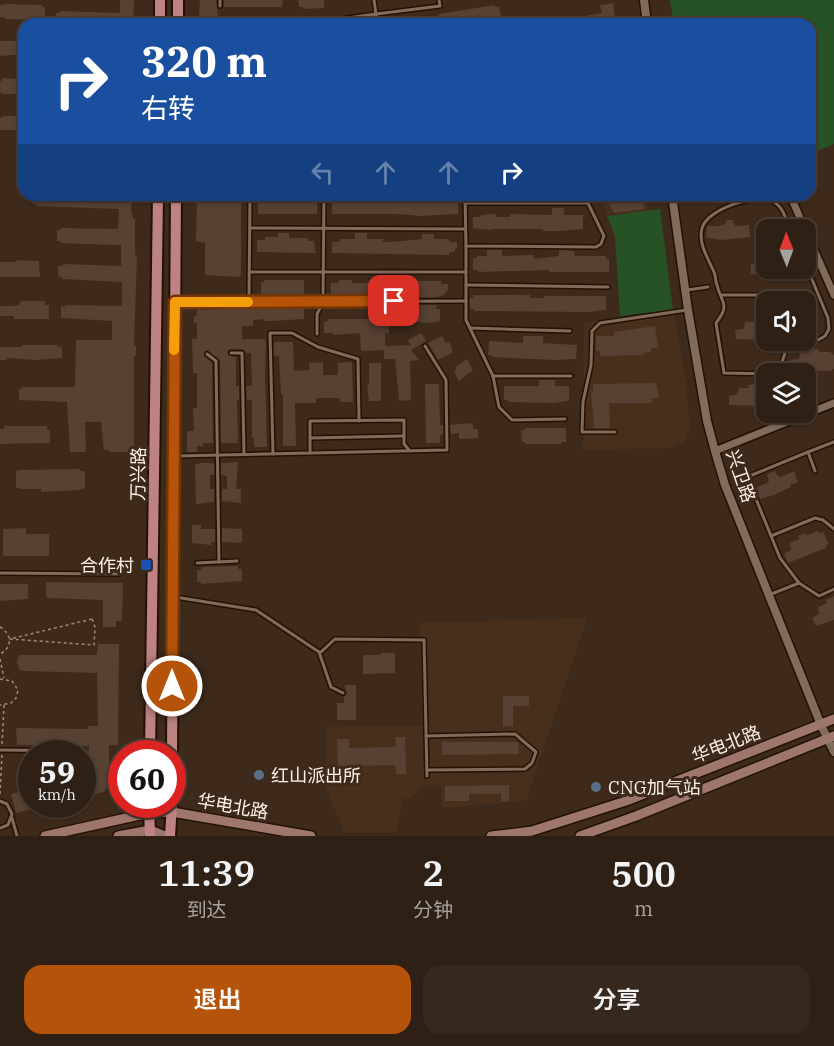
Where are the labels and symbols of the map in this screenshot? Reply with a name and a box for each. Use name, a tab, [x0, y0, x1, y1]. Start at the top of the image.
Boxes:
north arrow	[756, 219, 816, 279]
pin	[368, 275, 419, 326]
street label: 万兴路	[126, 447, 150, 501]
street label: 兴卫路	[721, 447, 761, 505]
place label: 合作村	[80, 554, 134, 577]
marker: 合作村	[139, 558, 153, 572]
position arrow	[140, 654, 204, 718]
street label: 华电北路	[688, 720, 764, 768]
speed limit sign: 60	[108, 740, 186, 818]
place label: 红山派出所	[271, 764, 361, 787]
marker: 红山派出所	[252, 768, 266, 782]
place label: CNG加气站	[608, 776, 701, 799]
marker: CNG加气站	[589, 780, 603, 794]
street label: 华电北路	[196, 788, 270, 824]

